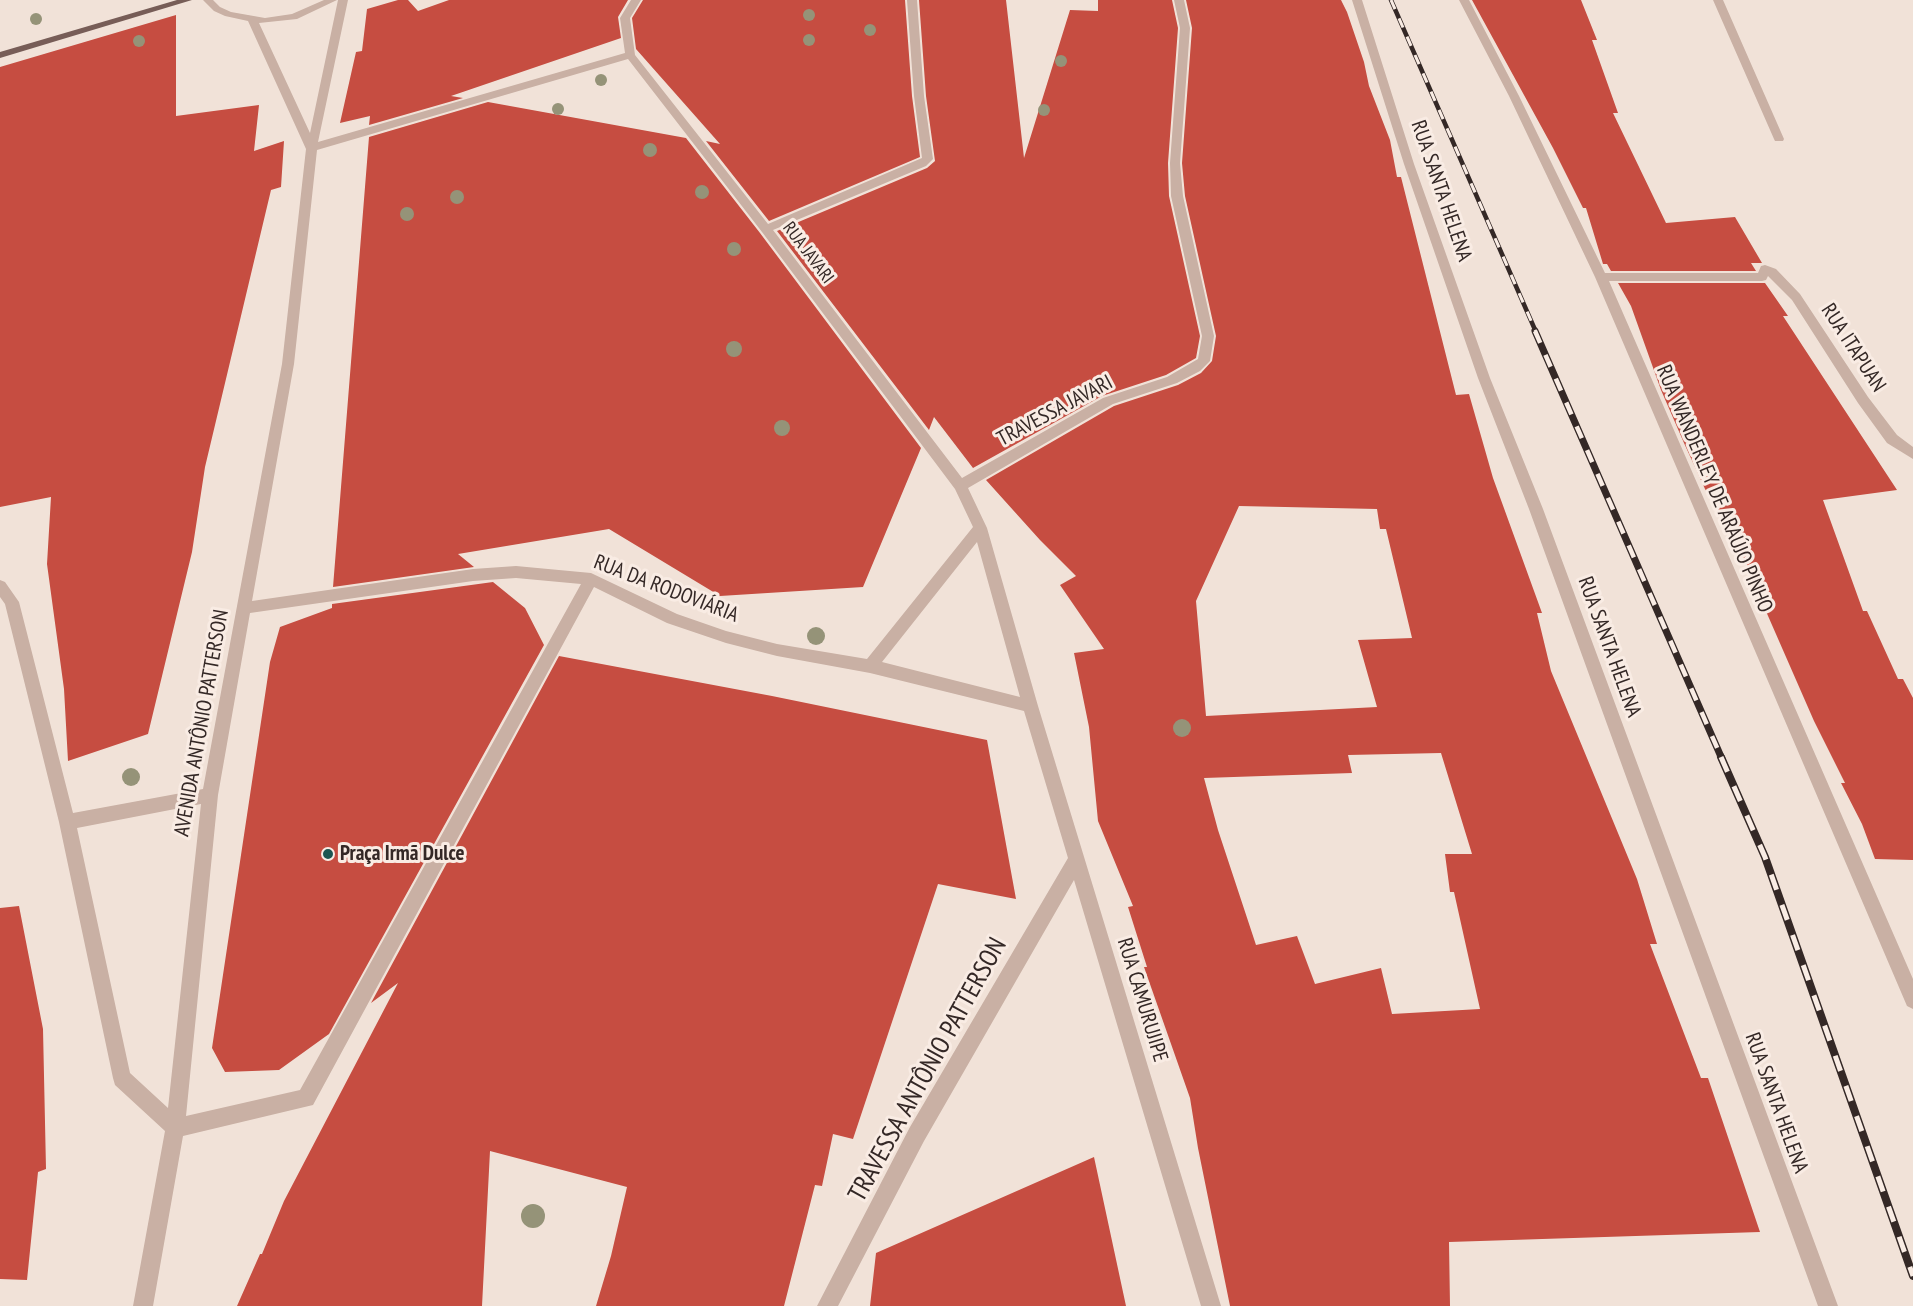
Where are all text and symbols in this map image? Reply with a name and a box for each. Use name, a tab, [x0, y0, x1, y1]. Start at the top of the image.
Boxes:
street label: RUA SANTA HELENA	[1405, 117, 1477, 265]
street label: RUA JAVARI	[778, 218, 838, 288]
street label: RUA ITAPUAN	[1815, 299, 1891, 397]
street label: RUA WANDERLEY DE ARAÚJO PINHO	[1650, 361, 1778, 617]
street label: TRAVESSA JAVARI	[993, 370, 1117, 452]
street label: RUA DA RODOVIÁRIA	[590, 550, 742, 628]
street label: RUA SANTA HELENA	[1572, 573, 1646, 721]
street label: AVENIDA ANTÔNIO PATTERSON	[170, 608, 234, 838]
place label: Praça Irmã Dulce	[340, 841, 465, 867]
marker: Praça Irmã Dulce	[321, 847, 335, 861]
street label: TRAVESSA ANTÔNIO PATTERSON	[842, 933, 1014, 1207]
street label: RUA CAMURUJIPE	[1111, 935, 1173, 1065]
street label: RUA SANTA HELENA	[1739, 1029, 1813, 1177]

